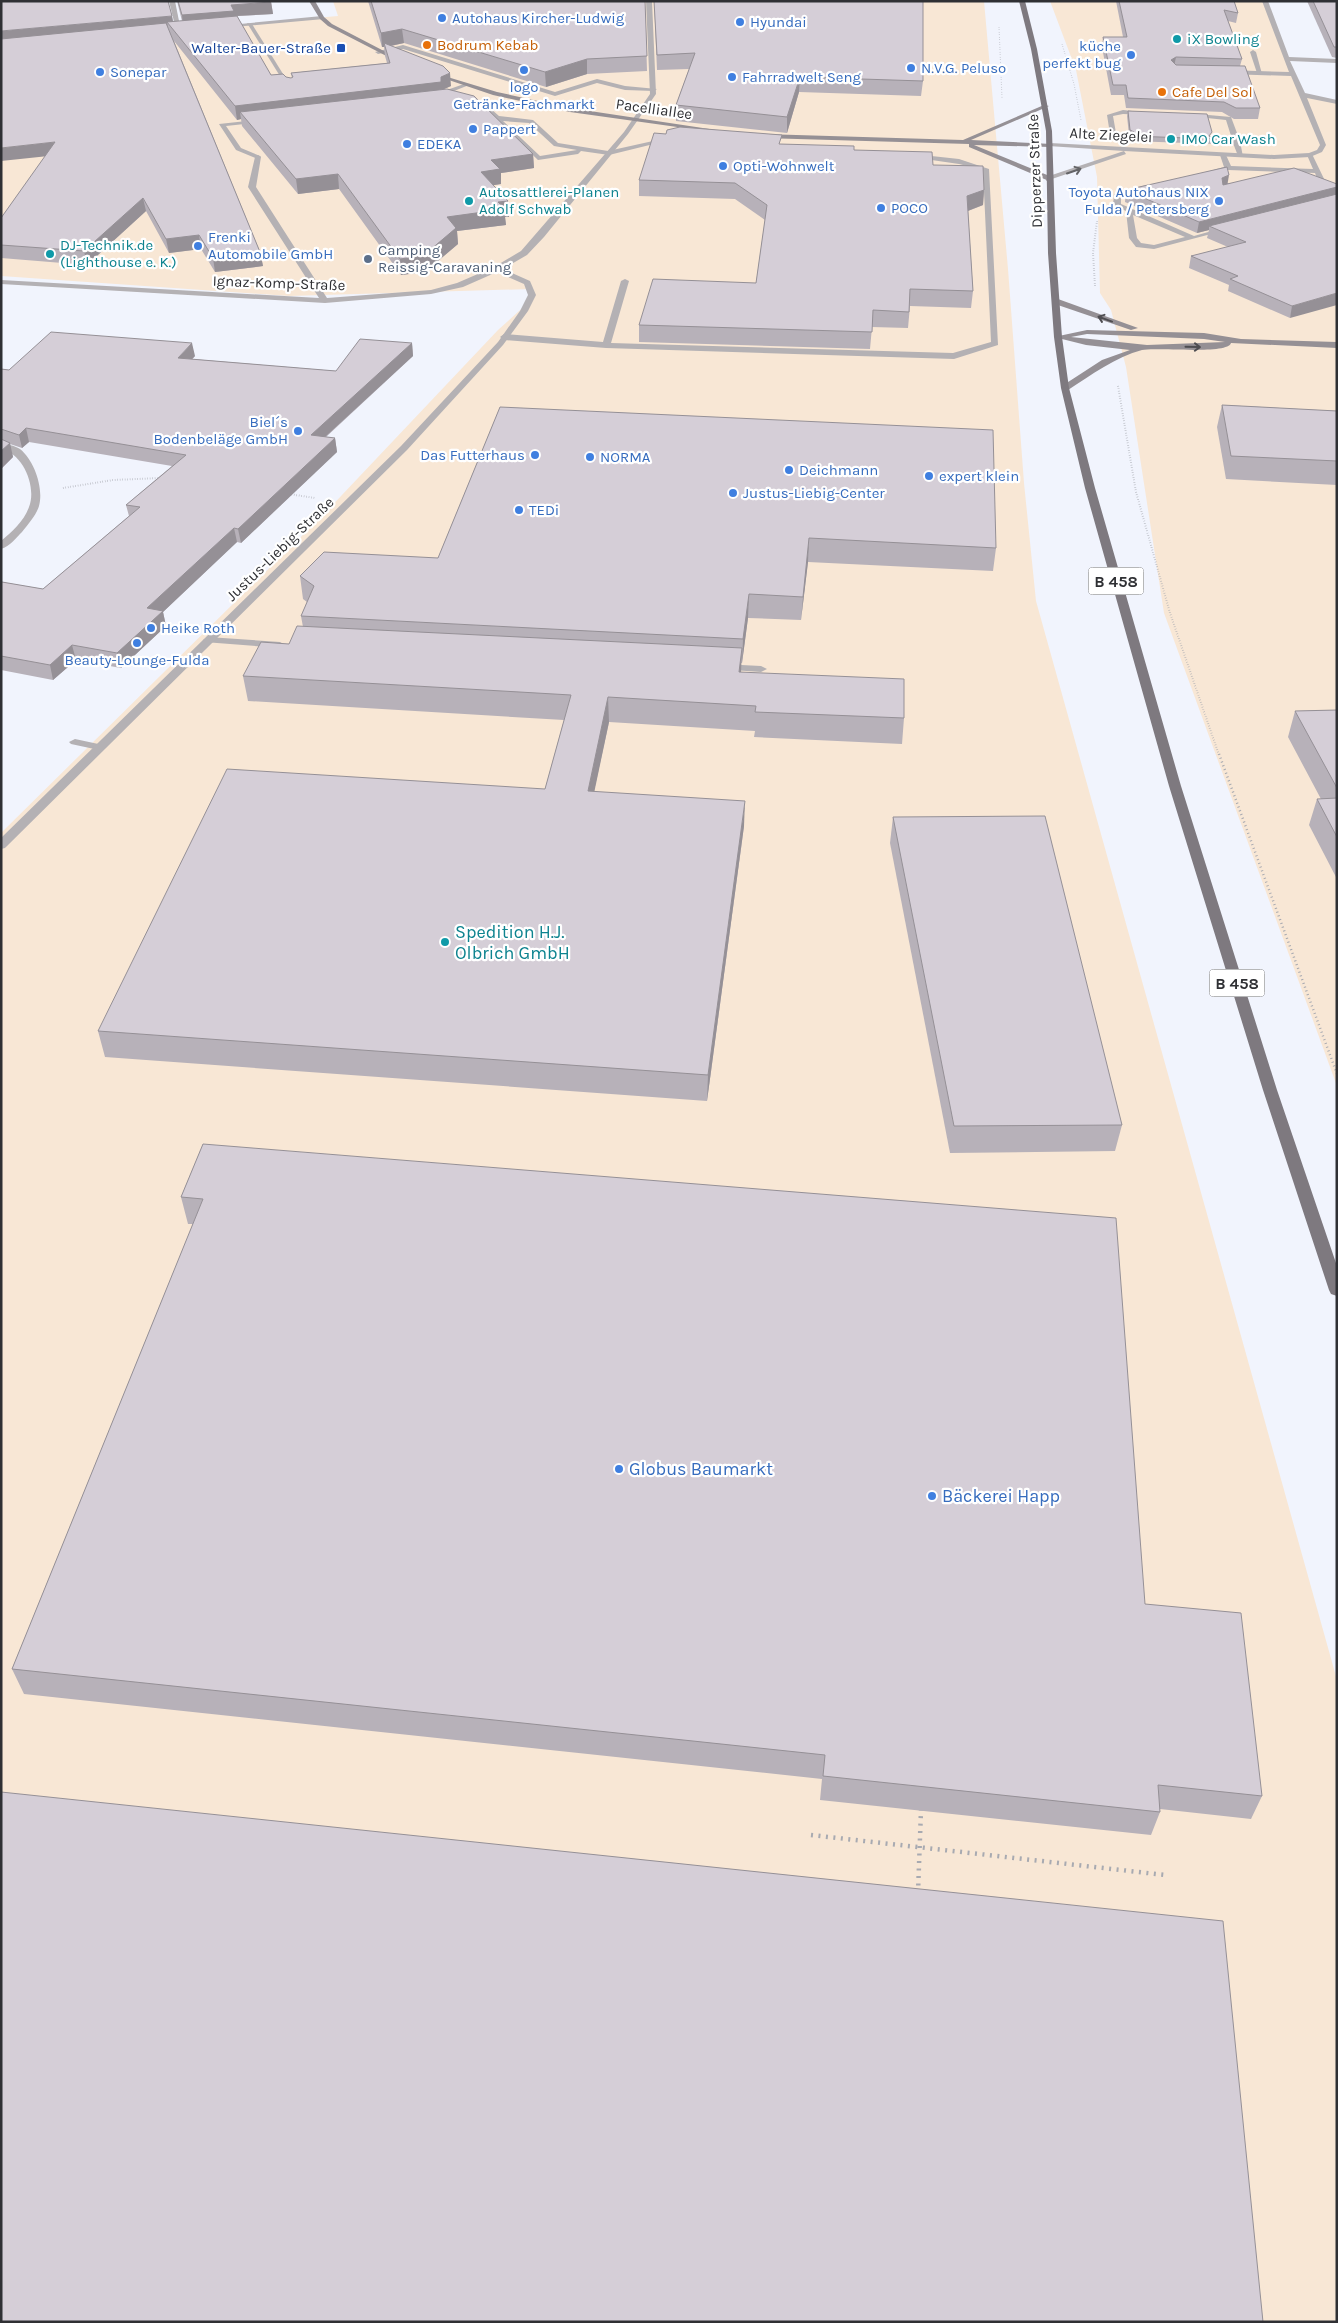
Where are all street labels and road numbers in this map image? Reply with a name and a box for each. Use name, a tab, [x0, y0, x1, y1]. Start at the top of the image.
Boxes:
street label: Pacelliallee	[615, 95, 693, 123]
street label: Dipperzer Straße	[1024, 114, 1046, 228]
street label: Alte Ziegelei	[1069, 124, 1153, 146]
street label: Ignaz-Komp-Straße	[212, 272, 346, 294]
street label: Justus-Liebig-Straße	[223, 493, 337, 605]
road number: B 458	[1088, 568, 1144, 594]
road number: B 458	[1210, 970, 1264, 996]

